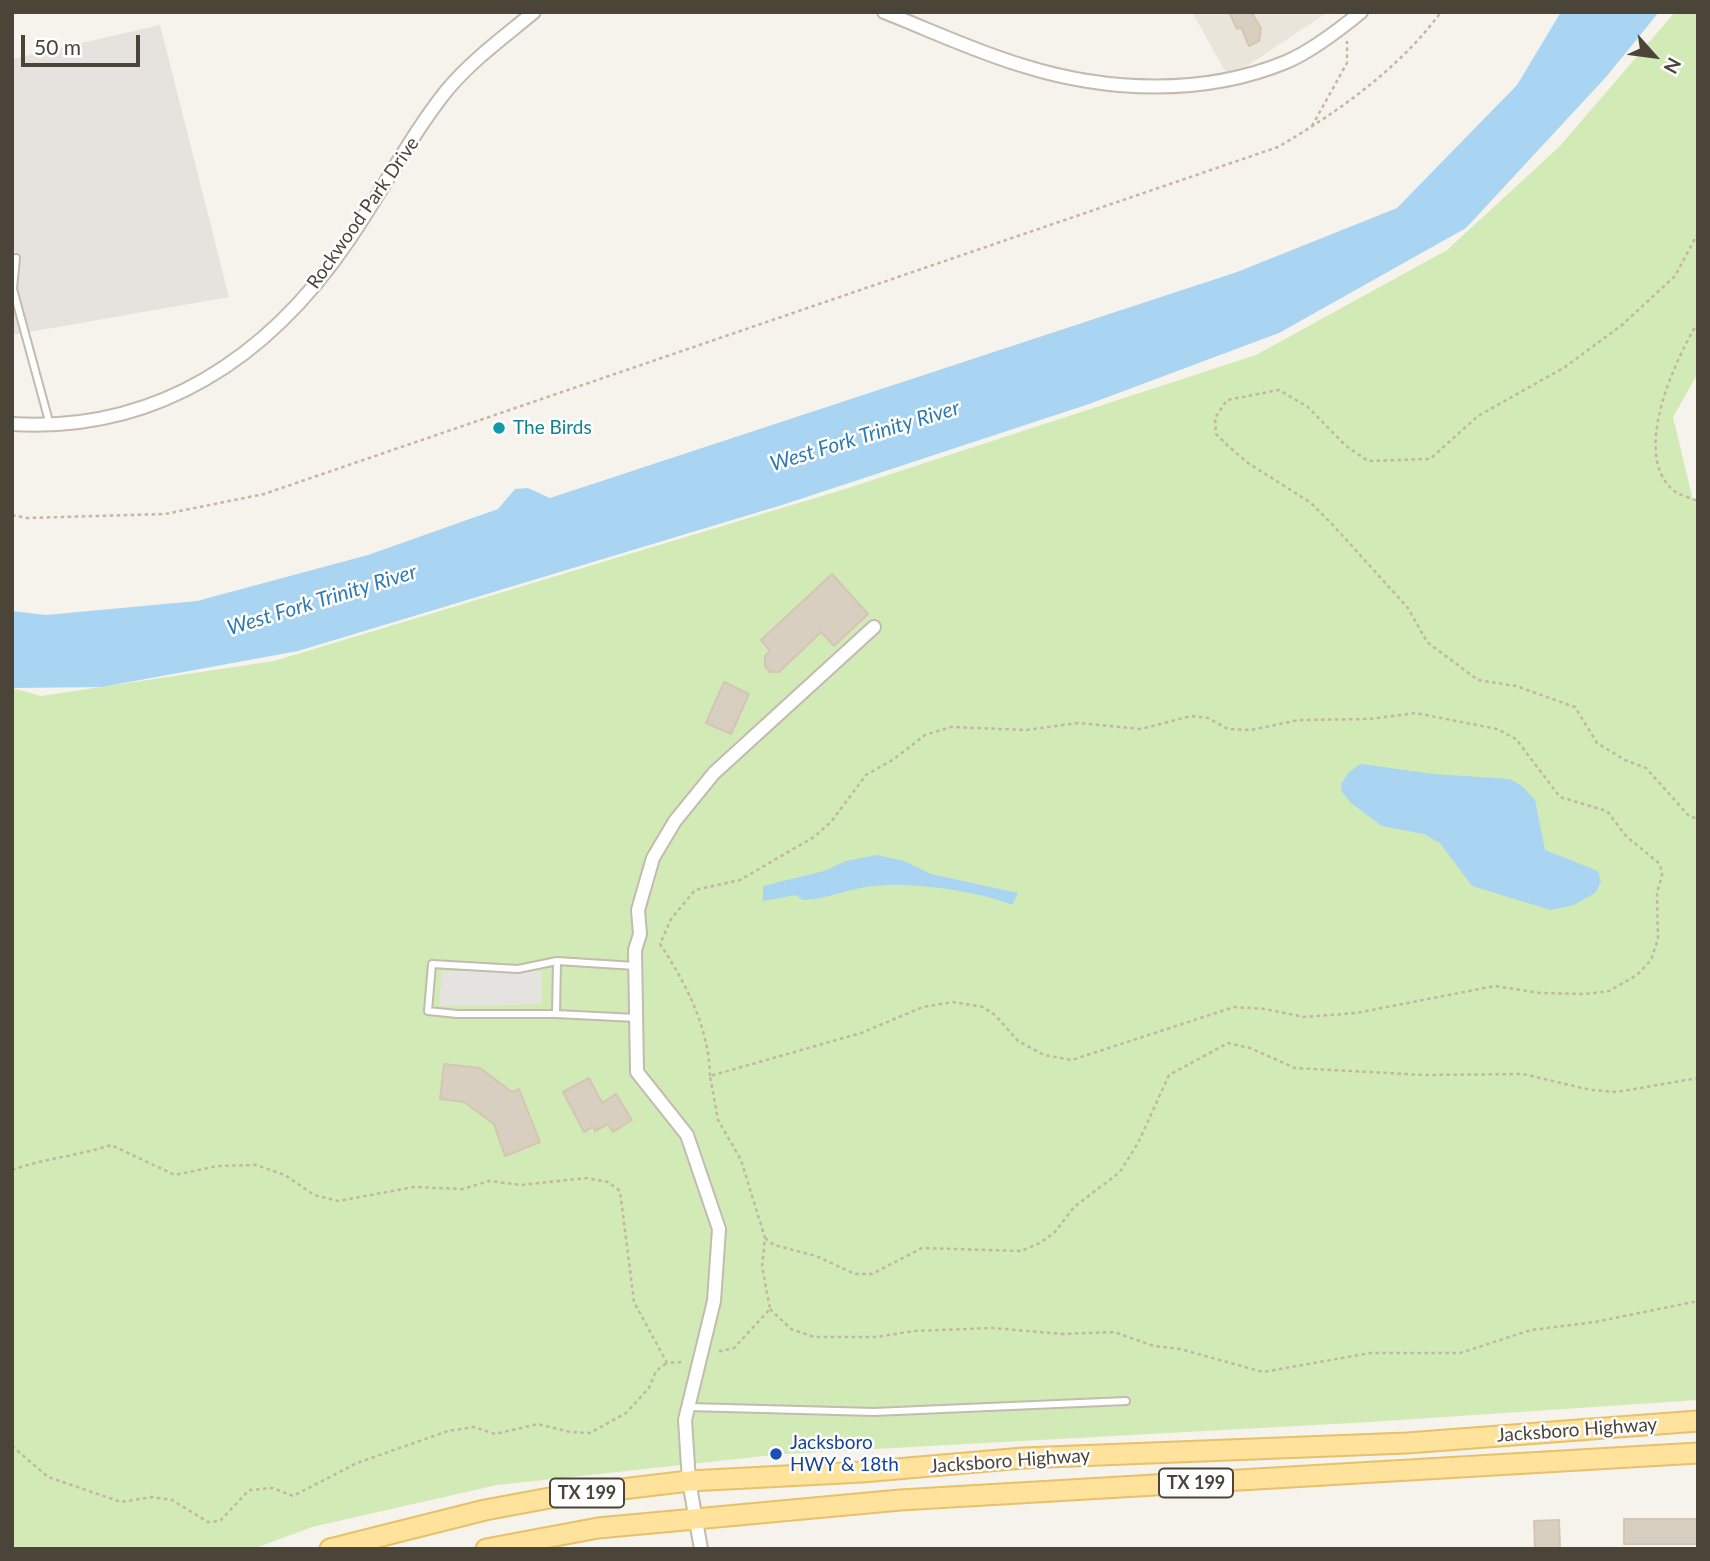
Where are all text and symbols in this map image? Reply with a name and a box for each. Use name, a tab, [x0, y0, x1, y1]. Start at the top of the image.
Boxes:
scale bar	[24, 21, 144, 65]
north arrow	[1619, 21, 1689, 91]
text: 50 m	[34, 34, 81, 59]
text: N	[1659, 54, 1687, 78]
street label: Rockwood Park Drive	[302, 133, 424, 293]
water label: West Fork Trinity River	[767, 395, 963, 477]
place label: The Birds	[513, 417, 592, 439]
marker: The Birds	[491, 420, 507, 436]
water label: West Fork Trinity River	[224, 559, 420, 641]
street label: Jacksboro Highway	[1496, 1413, 1658, 1447]
place label: Jacksboro HWY & 18th	[790, 1432, 899, 1476]
street label: Jacksboro Highway	[929, 1444, 1091, 1478]
marker: Jacksboro HWY & 18th	[768, 1446, 784, 1462]
road number: TX 199	[1159, 1468, 1233, 1498]
road number: TX 199	[550, 1478, 624, 1508]

